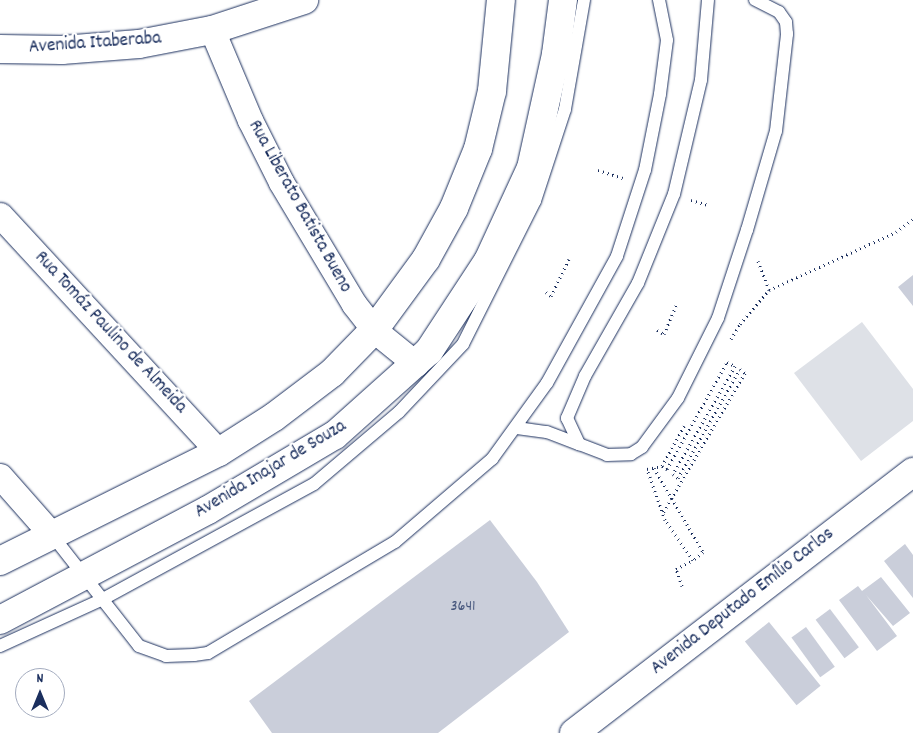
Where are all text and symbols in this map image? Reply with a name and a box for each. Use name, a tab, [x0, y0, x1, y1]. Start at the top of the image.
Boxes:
street label: Avenida Itaberaba	[28, 28, 162, 60]
street label: Rua Liberato Batista Bueno	[242, 117, 356, 297]
street label: Rua Tomáz Paulino de Almeida	[29, 247, 191, 419]
street label: Avenida Inajar de Souza	[191, 416, 351, 524]
street label: Avenida Deputado Emílio Carlos	[647, 523, 839, 681]
house number: 3641	[450, 597, 476, 617]
north arrow	[15, 668, 65, 718]
text: N	[37, 669, 43, 689]

